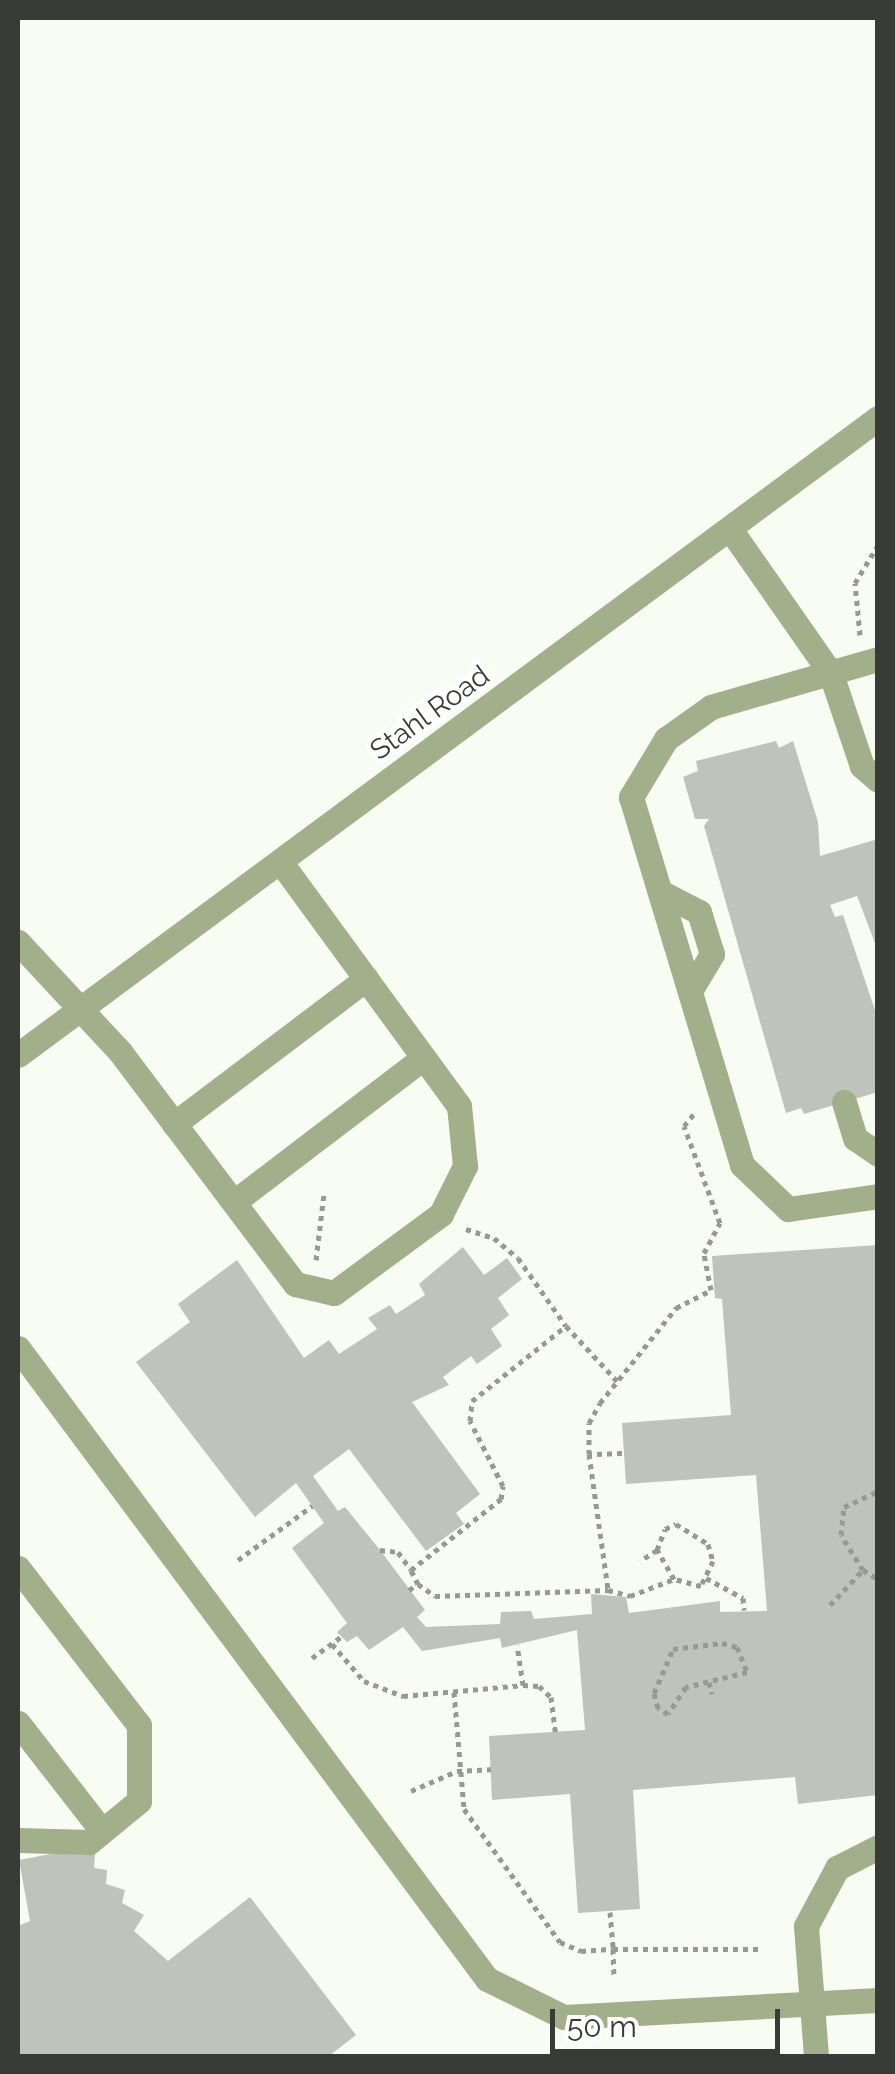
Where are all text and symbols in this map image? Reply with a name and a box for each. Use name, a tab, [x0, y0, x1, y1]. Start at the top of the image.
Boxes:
street label: Stahl Road	[364, 658, 496, 768]
scale bar	[555, 1989, 785, 2051]
text: 50 m	[567, 2009, 637, 2044]

